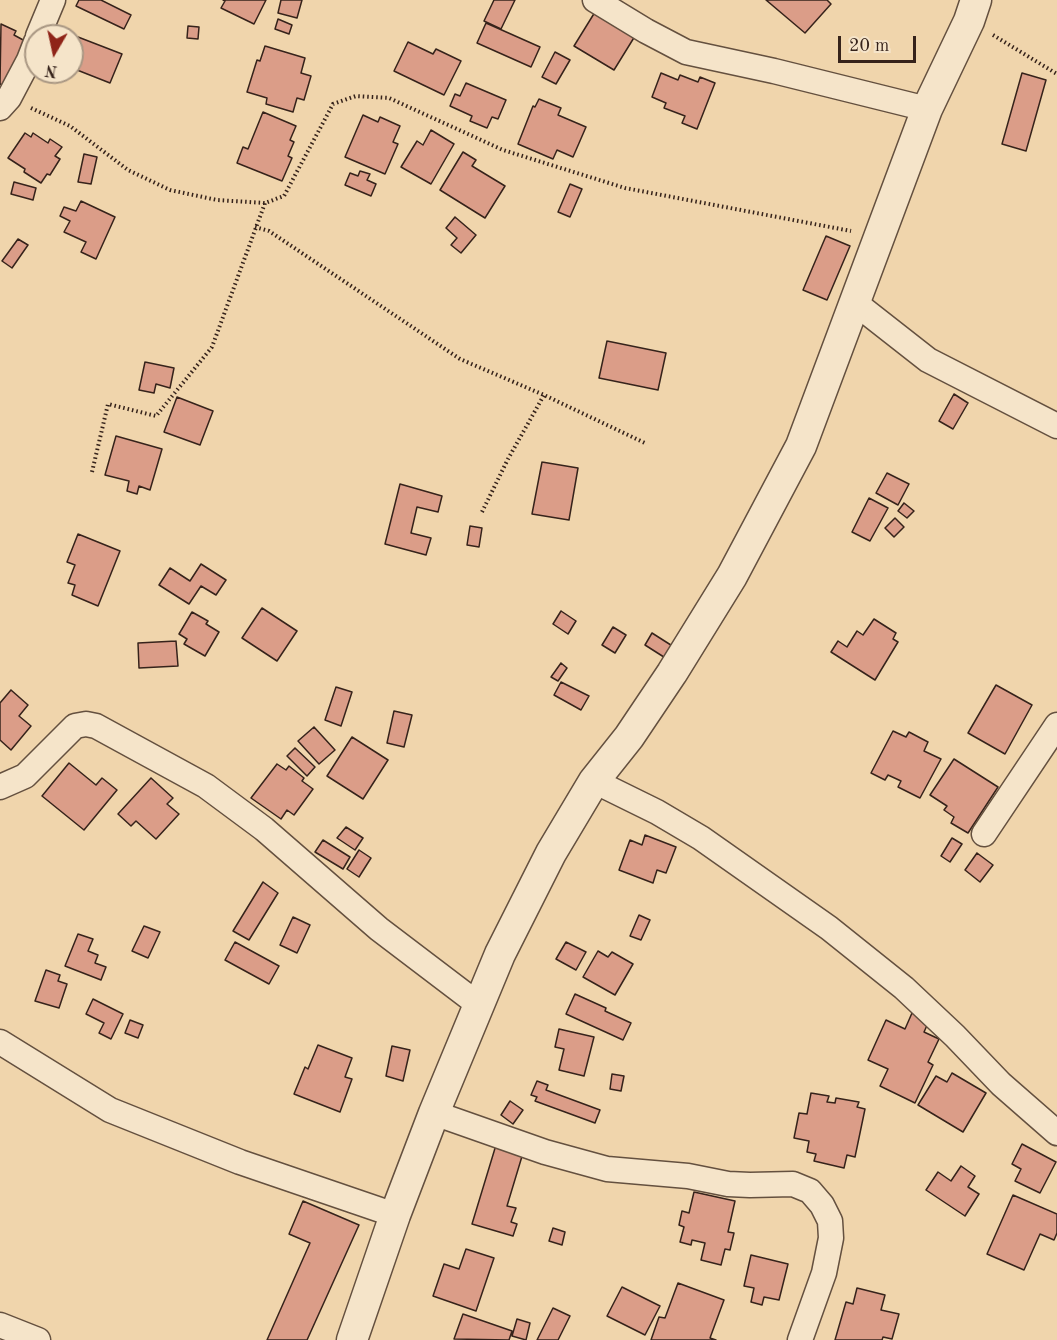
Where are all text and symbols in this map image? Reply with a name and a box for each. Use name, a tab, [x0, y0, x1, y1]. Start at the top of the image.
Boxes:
north arrow	[24, 24, 84, 84]
scale bar	[841, 24, 919, 62]
text: 20 m	[849, 37, 889, 55]
text: N	[44, 61, 59, 79]

